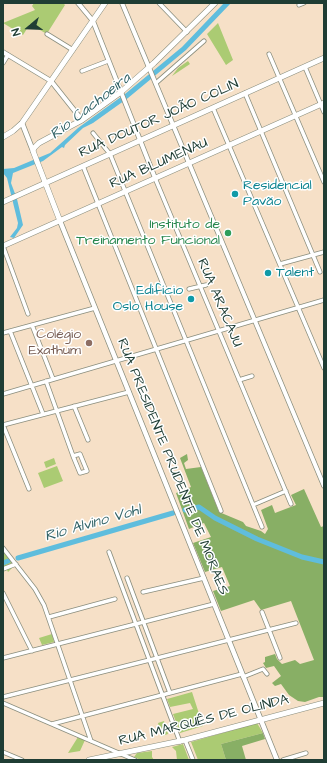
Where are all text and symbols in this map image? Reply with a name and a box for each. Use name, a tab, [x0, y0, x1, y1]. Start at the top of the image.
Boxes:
north arrow	[8, 8, 48, 48]
text: N	[8, 26, 24, 38]
water label: Rio Cachoeira	[47, 70, 135, 144]
street label: RUA DOUTOR JOÃO COLIN	[77, 76, 241, 162]
street label: RUA BLUMENAU	[107, 135, 211, 193]
place label: Residencial Pavão	[243, 178, 312, 210]
marker: Residencial Pavão	[230, 189, 240, 199]
place label: Instituto de Treinamento Funcional	[76, 217, 220, 250]
marker: Instituto de Treinamento Funcional	[223, 228, 233, 238]
street label: RUA ARACAJU	[193, 256, 245, 350]
place label: Talent	[276, 265, 314, 281]
marker: Talent	[263, 268, 273, 278]
place label: Edifício Oslo House	[113, 283, 183, 316]
marker: Edifício Oslo House	[186, 294, 196, 304]
place label: Colégio Exathum	[28, 327, 81, 360]
street label: RUA PRESIDENTE PRUDENTE DE MORAES	[113, 336, 231, 598]
marker: Colégio Exathum	[84, 338, 94, 348]
water label: Rio Alvino Vohl	[43, 502, 143, 546]
street label: RUA MARQUÊS DE OLINDA	[117, 692, 291, 750]

